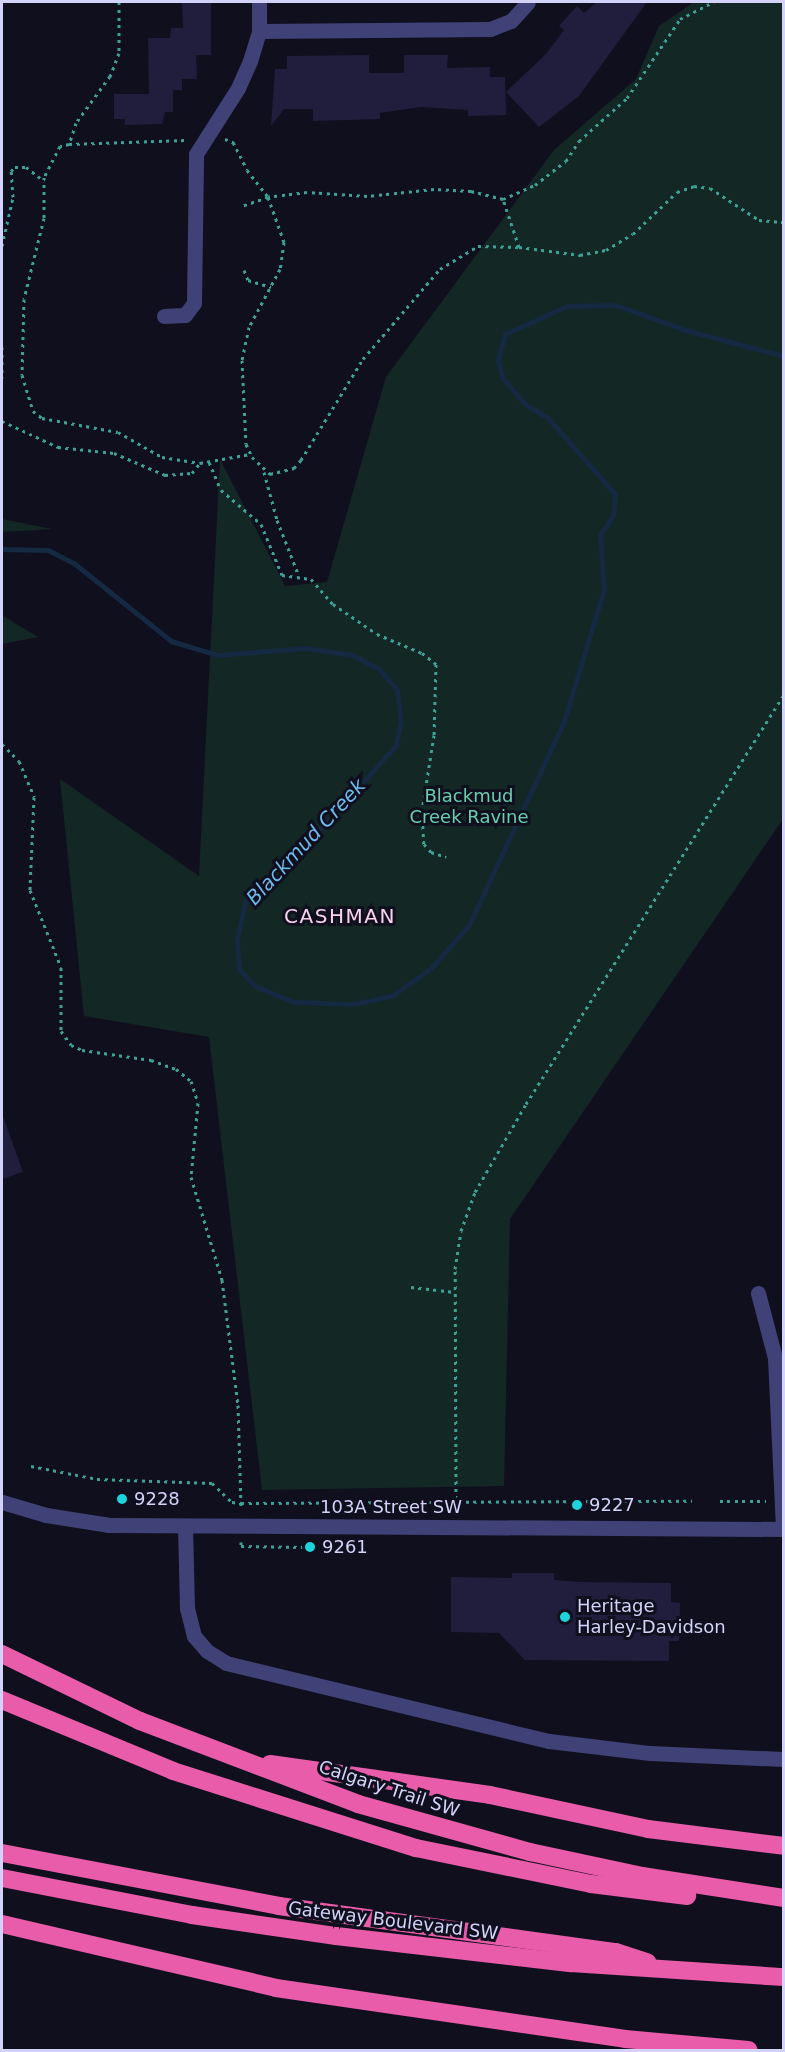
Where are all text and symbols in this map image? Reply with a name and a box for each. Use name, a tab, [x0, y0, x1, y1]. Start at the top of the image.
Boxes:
water label: Blackmud Creek	[241, 774, 371, 910]
park label: Blackmud Creek Ravine	[409, 786, 529, 828]
district label: CASHMAN	[284, 904, 396, 928]
place label: 9228	[134, 1488, 180, 1510]
marker: 9228	[115, 1492, 129, 1506]
place label: 9227	[589, 1494, 635, 1516]
street label: 103A Street SW	[320, 1496, 462, 1518]
marker: 9227	[570, 1498, 584, 1512]
place label: 9261	[322, 1536, 368, 1558]
marker: 9261	[303, 1540, 317, 1554]
place label: Heritage Harley-Davidson	[577, 1596, 726, 1638]
marker: Heritage Harley-Davidson	[558, 1610, 572, 1624]
street label: Calgary Trail SW	[316, 1756, 462, 1822]
street label: Gateway Boulevard SW	[287, 1897, 499, 1945]

